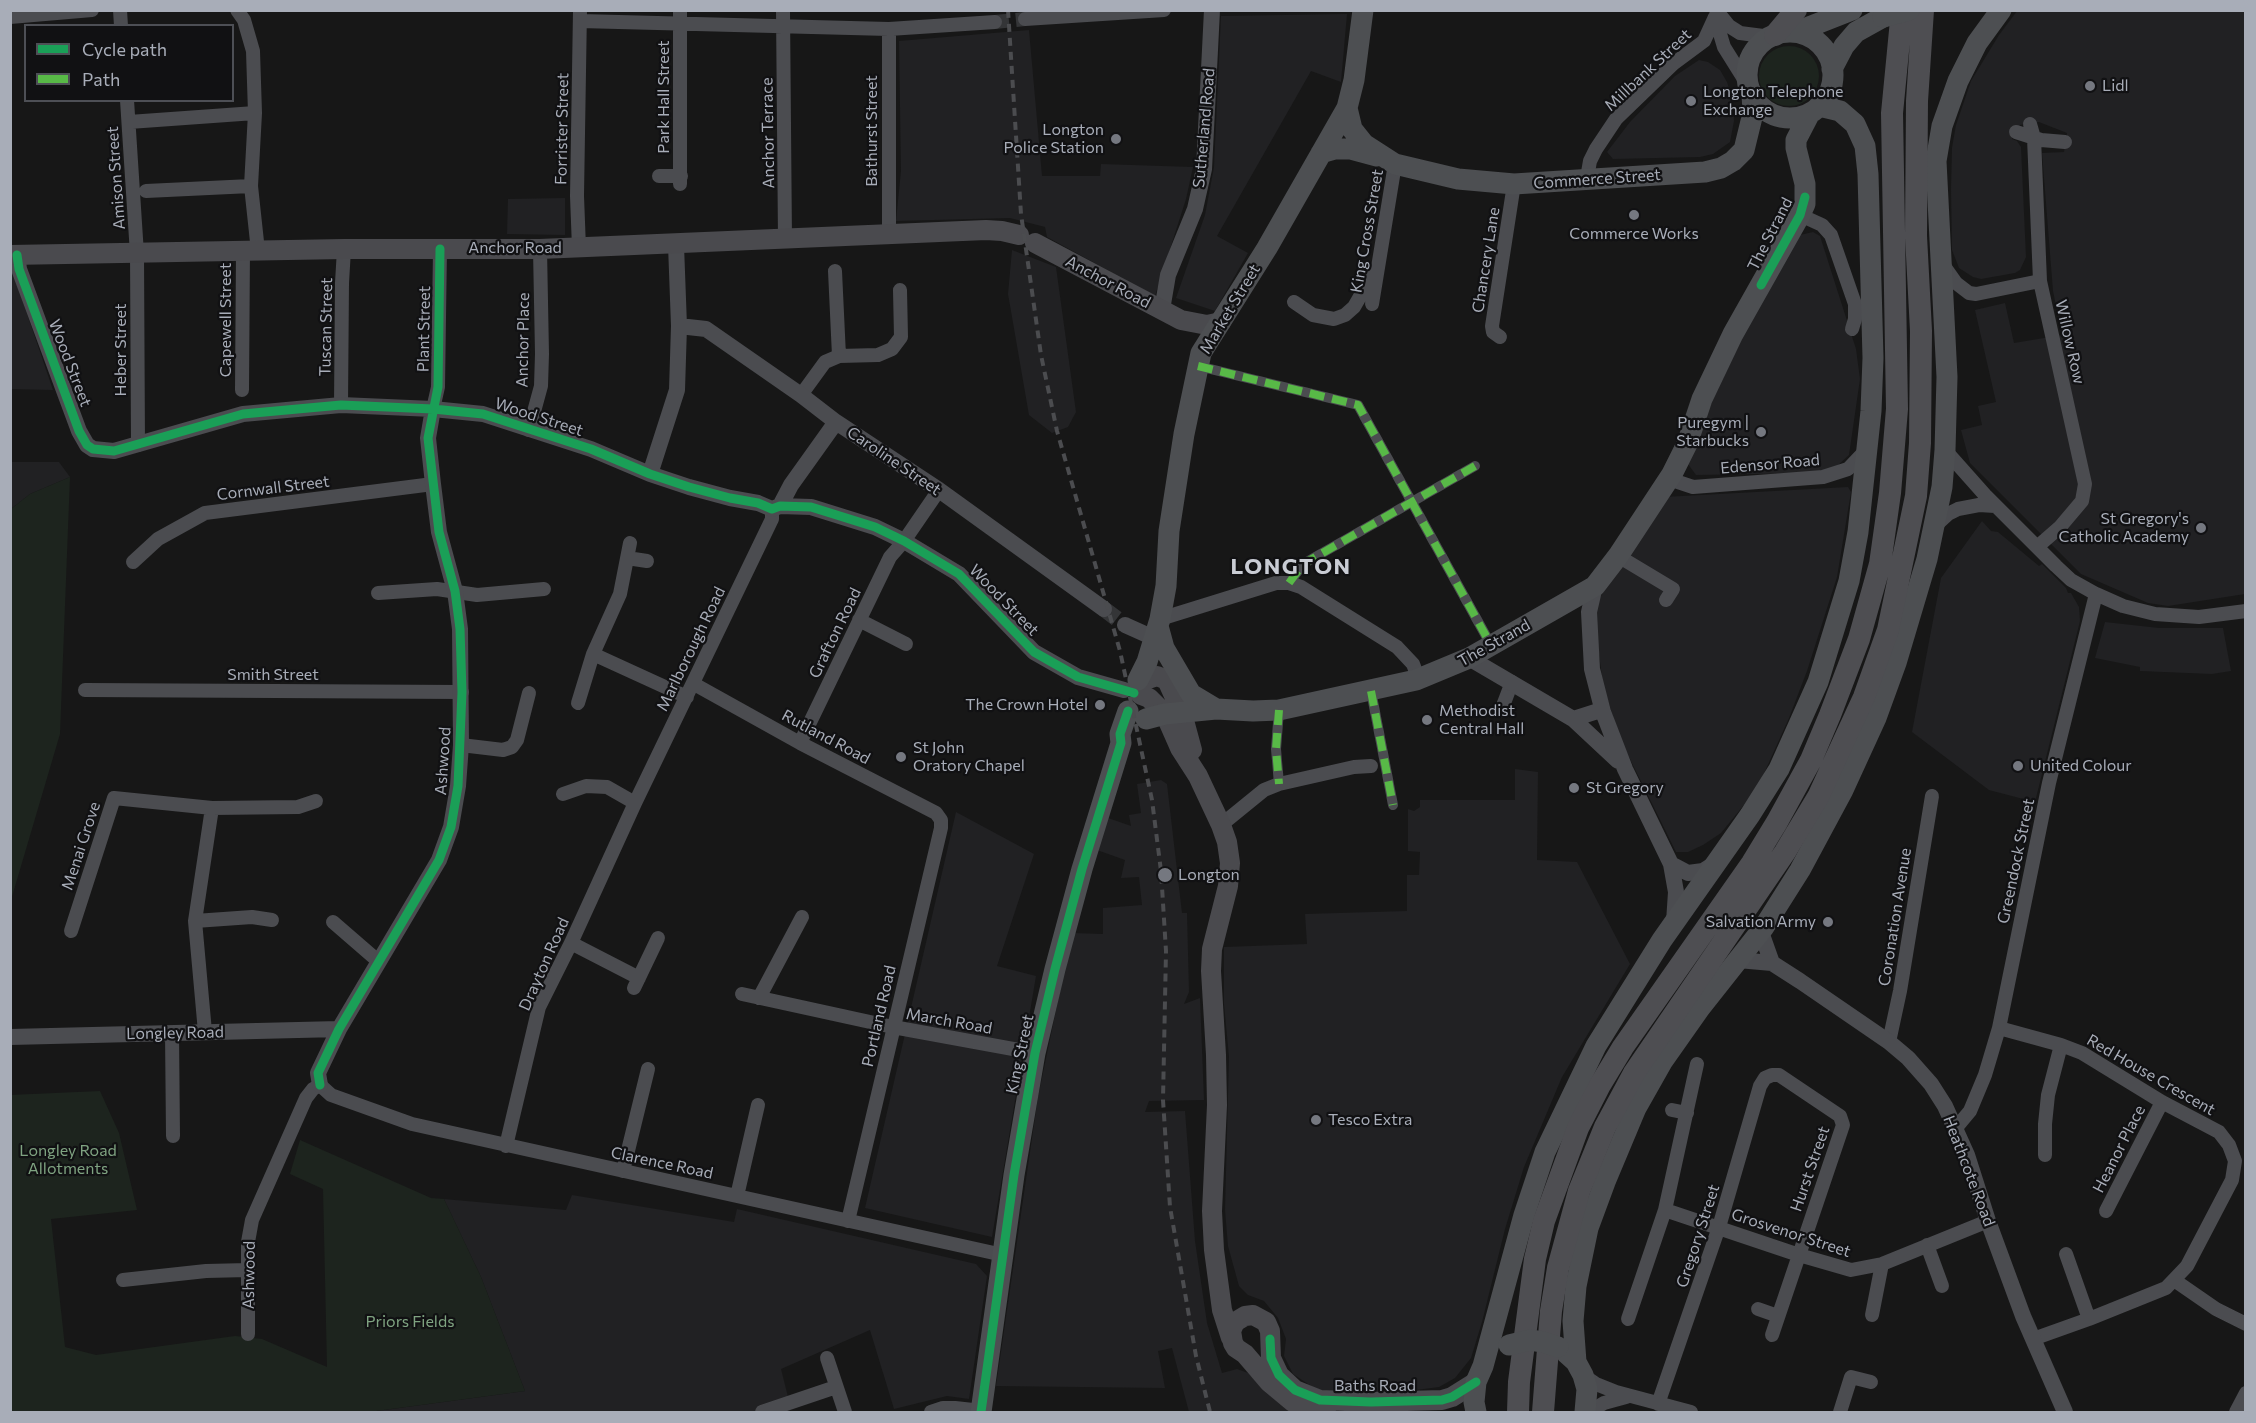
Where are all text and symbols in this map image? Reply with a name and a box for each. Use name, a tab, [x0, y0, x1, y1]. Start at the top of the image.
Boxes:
legend	[24, 24, 234, 102]
street label: Millbank Street	[1601, 25, 1695, 115]
text: Cycle path	[82, 38, 167, 60]
street label: Park Hall Street	[654, 40, 674, 154]
street label: Sutherland Road	[1189, 67, 1219, 189]
text: Path	[82, 68, 120, 90]
street label: Forrister Street	[551, 73, 573, 185]
street label: Bathurst Street	[862, 75, 882, 187]
place label: Lidl	[2102, 76, 2129, 96]
street label: Anchor Terrace	[757, 77, 779, 189]
marker: Lidl	[2083, 79, 2097, 93]
place label: Longton Telephone Exchange	[1703, 82, 1844, 120]
marker: Longton Telephone Exchange	[1684, 94, 1698, 108]
place label: Longton Police Station	[1004, 120, 1104, 158]
street label: Amison Street	[103, 126, 129, 230]
marker: Longton Police Station	[1109, 132, 1123, 146]
street label: Commerce Street	[1533, 165, 1661, 193]
street label: King Cross Street	[1347, 168, 1387, 294]
street label: The Strand	[1743, 194, 1797, 274]
street label: Chancery Lane	[1468, 206, 1504, 314]
marker: Commerce Works	[1627, 208, 1641, 222]
place label: Commerce Works	[1569, 224, 1699, 244]
street label: Anchor Road	[468, 238, 562, 258]
street label: Anchor Road	[1062, 252, 1154, 312]
street label: Market Street	[1196, 261, 1264, 357]
street label: Capewell Street	[216, 263, 236, 377]
street label: Tuscan Street	[316, 277, 336, 377]
street label: Plant Street	[414, 286, 434, 372]
street label: Anchor Place	[513, 292, 533, 388]
street label: Willow Row	[2051, 298, 2089, 386]
street label: Heber Street	[111, 303, 131, 397]
street label: Wood Street	[45, 317, 95, 409]
street label: Wood Street	[492, 394, 586, 440]
place label: Puregym | Starbucks	[1676, 413, 1749, 451]
street label: Caroline Street	[843, 423, 945, 499]
marker: Puregym | Starbucks	[1754, 425, 1768, 439]
street label: Edensor Road	[1719, 450, 1821, 478]
street label: Cornwall Street	[216, 472, 330, 504]
place label: St Gregory's Catholic Academy	[2059, 509, 2189, 547]
marker: St Gregory's Catholic Academy	[2194, 521, 2208, 535]
district label: LONGTON	[1230, 554, 1352, 580]
street label: Wood Street	[965, 560, 1043, 640]
street label: Marlborough Road	[653, 584, 729, 714]
street label: Grafton Road	[805, 585, 865, 681]
street label: The Strand	[1454, 615, 1534, 671]
street label: Smith Street	[227, 665, 319, 685]
place label: The Crown Hotel	[965, 695, 1088, 715]
marker: The Crown Hotel	[1093, 698, 1107, 712]
place label: Methodist Central Hall	[1439, 701, 1524, 739]
street label: Rutland Road	[778, 706, 874, 768]
marker: Methodist Central Hall	[1420, 713, 1434, 727]
street label: Ashwood	[431, 726, 455, 796]
place label: St John Oratory Chapel	[913, 738, 1025, 776]
marker: St John Oratory Chapel	[894, 750, 908, 764]
place label: United Colour	[2030, 756, 2132, 776]
marker: United Colour	[2011, 759, 2025, 773]
place label: St Gregory	[1586, 778, 1664, 798]
marker: St Gregory	[1567, 781, 1581, 795]
street label: Greendock Street	[1993, 797, 2039, 925]
street label: Menai Grove	[58, 799, 104, 893]
street label: Coronation Avenue	[1875, 847, 1915, 987]
place label: Longton	[1178, 865, 1240, 885]
marker: Longton	[1156, 866, 1174, 884]
place label: Salvation Army	[1706, 912, 1816, 932]
street label: Drayton Road	[515, 914, 573, 1014]
marker: Salvation Army	[1821, 915, 1835, 929]
street label: Portland Road	[858, 963, 900, 1069]
street label: March Road	[904, 1004, 994, 1038]
street label: King Street	[1002, 1012, 1038, 1096]
street label: Longley Road	[126, 1023, 224, 1043]
street label: Red House Crescent	[2083, 1030, 2219, 1120]
street label: Heanor Place	[2089, 1102, 2149, 1196]
place label: Tesco Extra	[1328, 1110, 1412, 1130]
marker: Tesco Extra	[1309, 1113, 1323, 1127]
street label: Heathcote Road	[1939, 1113, 1999, 1229]
street label: Hurst Street	[1786, 1124, 1834, 1214]
park label: Longley Road Allotments	[19, 1141, 117, 1179]
street label: Clarence Road	[609, 1143, 715, 1183]
street label: Gregory Street	[1672, 1182, 1724, 1290]
street label: Grosvenor Street	[1729, 1205, 1853, 1261]
street label: Ashwood	[239, 1241, 259, 1309]
park label: Priors Fields	[366, 1312, 454, 1332]
street label: Baths Road	[1334, 1376, 1416, 1396]

